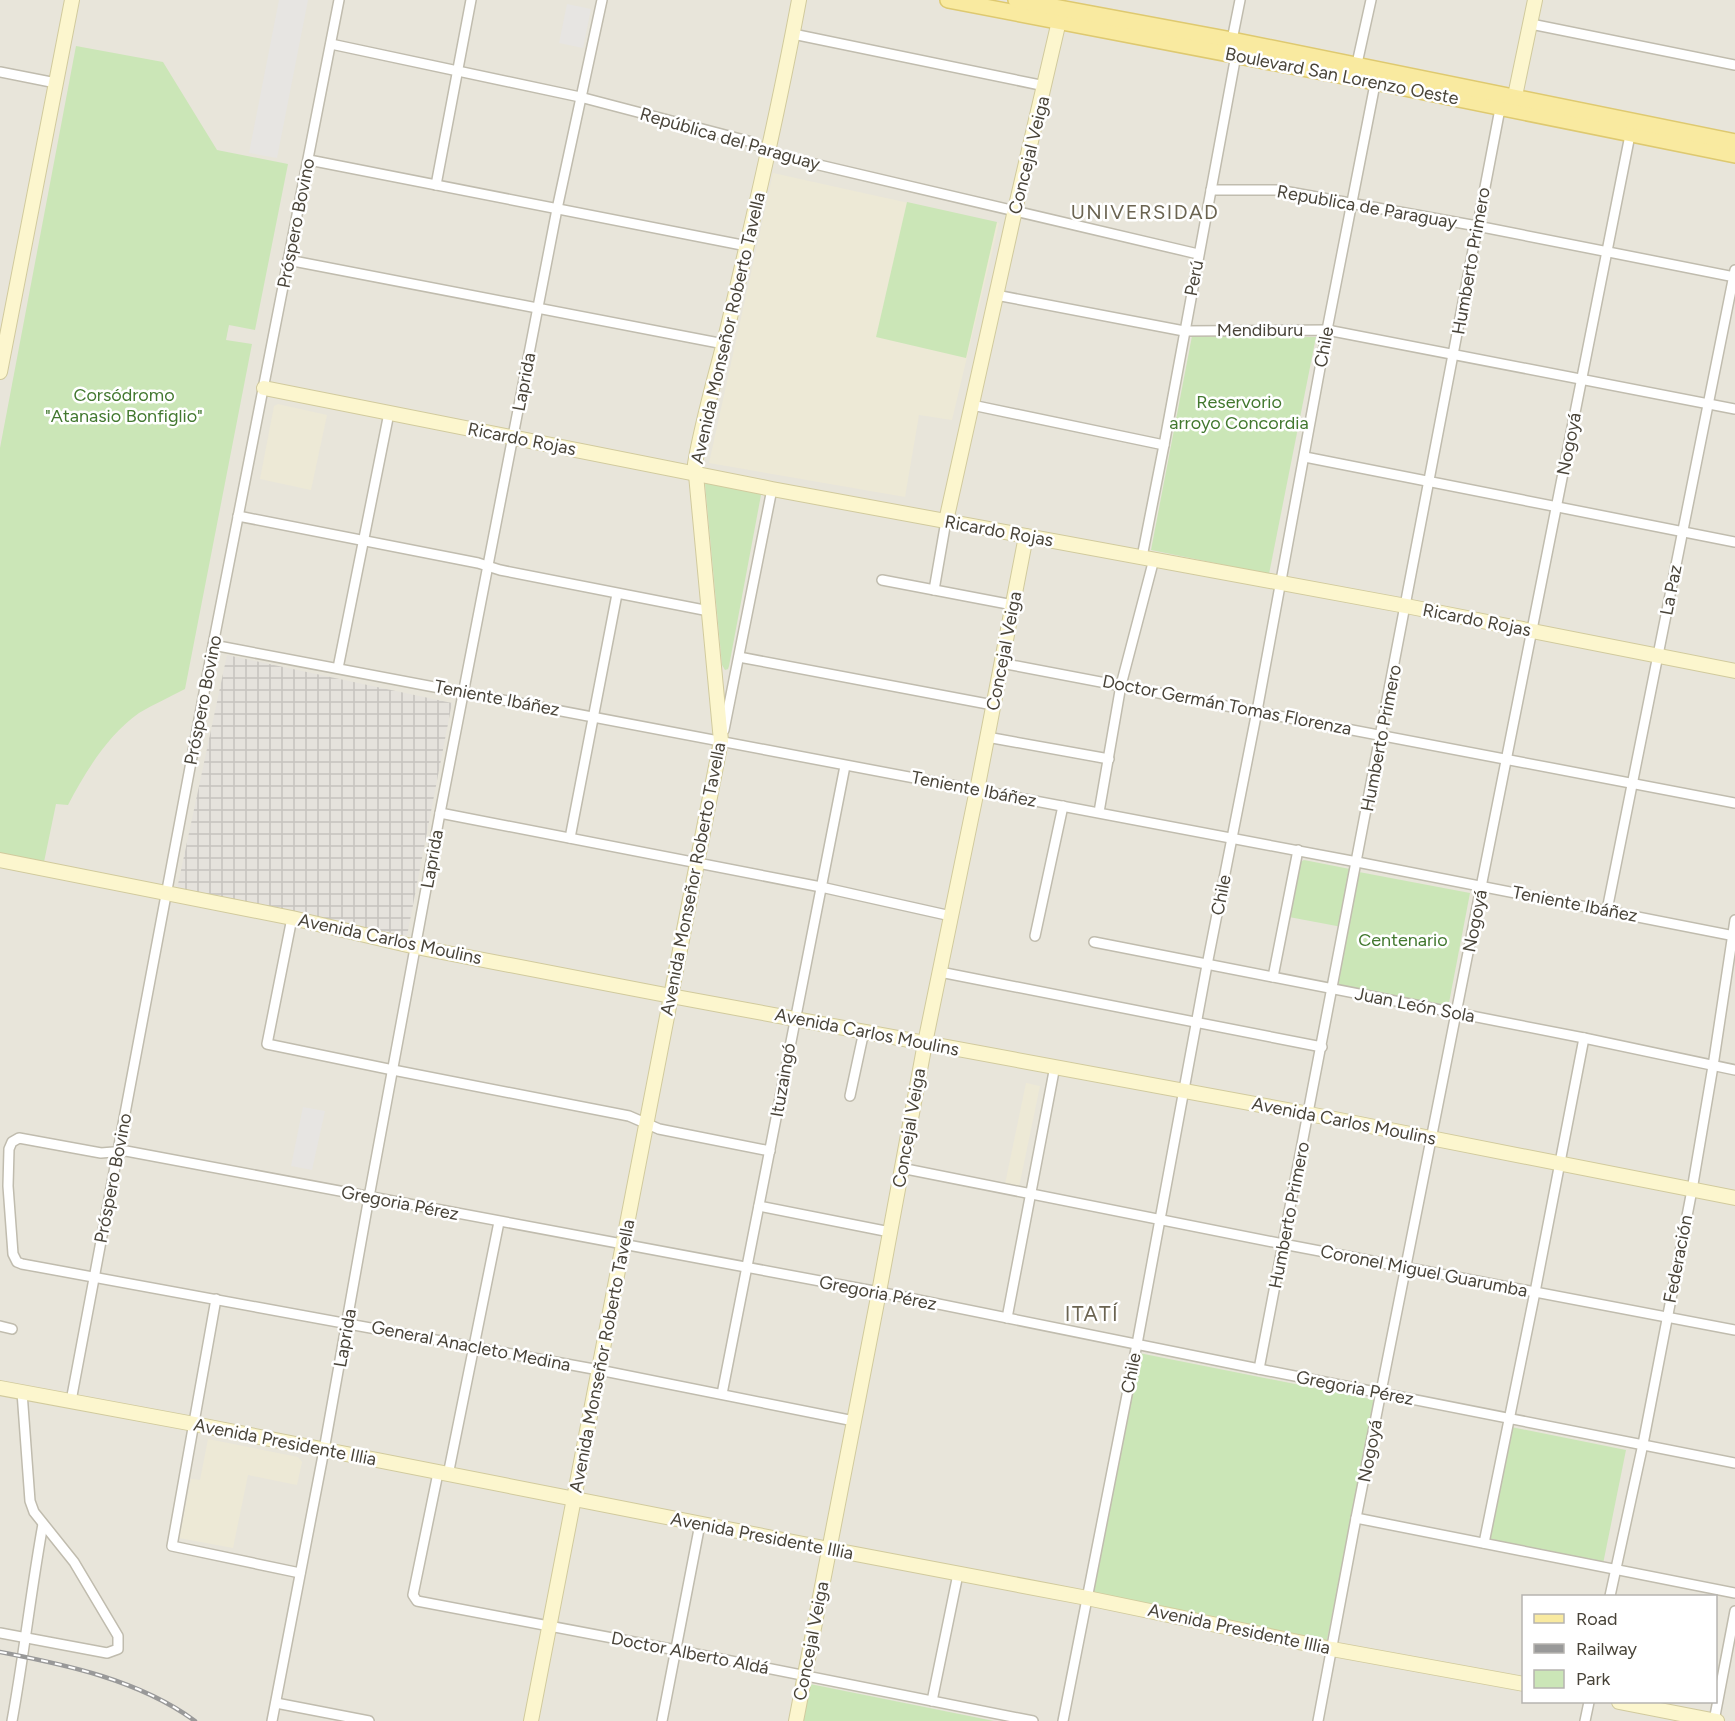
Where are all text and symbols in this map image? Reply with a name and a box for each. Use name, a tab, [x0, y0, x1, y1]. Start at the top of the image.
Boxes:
street label: Boulevard San Lorenzo Oeste	[1223, 43, 1461, 109]
street label: Concejal Veiga	[1004, 94, 1054, 216]
street label: República del Paraguay	[637, 103, 823, 175]
street label: Próspero Bovino	[273, 156, 319, 290]
street label: Republica de Paraguay	[1275, 180, 1459, 234]
street label: Humberto Primero	[1447, 186, 1495, 336]
street label: Avenida Monseñor Roberto Tavella	[686, 190, 770, 466]
district label: UNIVERSIDAD	[1071, 200, 1219, 224]
street label: Perú	[1180, 258, 1208, 298]
street label: Mendiburu	[1217, 319, 1303, 341]
street label: Chile	[1310, 325, 1338, 369]
street label: Laprida	[508, 351, 540, 413]
park label: Corsódromo "Atanasio Bonfiglio"	[45, 384, 203, 427]
park label: Reservorio arroyo Concordia	[1169, 391, 1309, 434]
street label: Nogoyá	[1552, 411, 1586, 477]
street label: Ricardo Rojas	[466, 418, 578, 460]
street label: Ricardo Rojas	[943, 511, 1055, 551]
street label: La Paz	[1655, 563, 1687, 617]
street label: Concejal Veiga	[982, 590, 1026, 712]
street label: Ricardo Rojas	[1421, 599, 1533, 641]
street label: Próspero Bovino	[180, 633, 226, 767]
street label: Humberto Primero	[1356, 663, 1406, 813]
street label: Doctor Germán Tomas Florenza	[1100, 670, 1354, 740]
street label: Teniente Ibáñez	[433, 675, 562, 721]
street label: Avenida Monseñor Roberto Tavella	[656, 740, 730, 1018]
street label: Teniente Ibáñez	[910, 766, 1039, 812]
street label: Laprida	[416, 828, 448, 890]
street label: Chile	[1206, 873, 1236, 917]
street label: Teniente Ibáñez	[1511, 881, 1640, 927]
street label: Nogoyá	[1458, 888, 1492, 954]
street label: Avenida Carlos Moulins	[296, 909, 484, 969]
park label: Centenario	[1358, 929, 1448, 951]
street label: Juan León Sola	[1353, 983, 1477, 1027]
street label: Avenida Carlos Moulins	[773, 1003, 961, 1061]
street label: Ituzaingó	[766, 1041, 800, 1119]
street label: Concejal Veiga	[888, 1067, 930, 1189]
street label: Avenida Carlos Moulins	[1250, 1092, 1438, 1150]
street label: Próspero Bovino	[90, 1111, 136, 1245]
street label: Humberto Primero	[1264, 1140, 1314, 1290]
street label: Gregoria Pérez	[339, 1181, 461, 1225]
street label: Federación	[1659, 1213, 1697, 1305]
street label: Avenida Monseñor Roberto Tavella	[565, 1217, 639, 1495]
street label: Coronel Miguel Guarumba	[1319, 1240, 1529, 1302]
street label: Gregoria Pérez	[817, 1271, 939, 1315]
district label: ITATÍ	[1065, 1301, 1119, 1326]
street label: Laprida	[329, 1307, 361, 1369]
street label: General Anacleto Medina	[369, 1316, 573, 1376]
street label: Chile	[1116, 1351, 1146, 1395]
street label: Gregoria Pérez	[1294, 1366, 1416, 1410]
street label: Avenida Presidente Illia	[192, 1413, 378, 1471]
street label: Nogoyá	[1353, 1418, 1387, 1484]
street label: Avenida Presidente Illia	[669, 1507, 855, 1565]
street label: Concejal Veiga	[789, 1580, 833, 1702]
legend	[1522, 1595, 1717, 1703]
street label: Avenida Presidente Illia	[1146, 1599, 1332, 1659]
text: Road	[1576, 1608, 1617, 1630]
street label: Doctor Alberto Aldá	[609, 1627, 771, 1679]
text: Railway	[1576, 1638, 1638, 1660]
text: Park	[1576, 1668, 1611, 1690]

